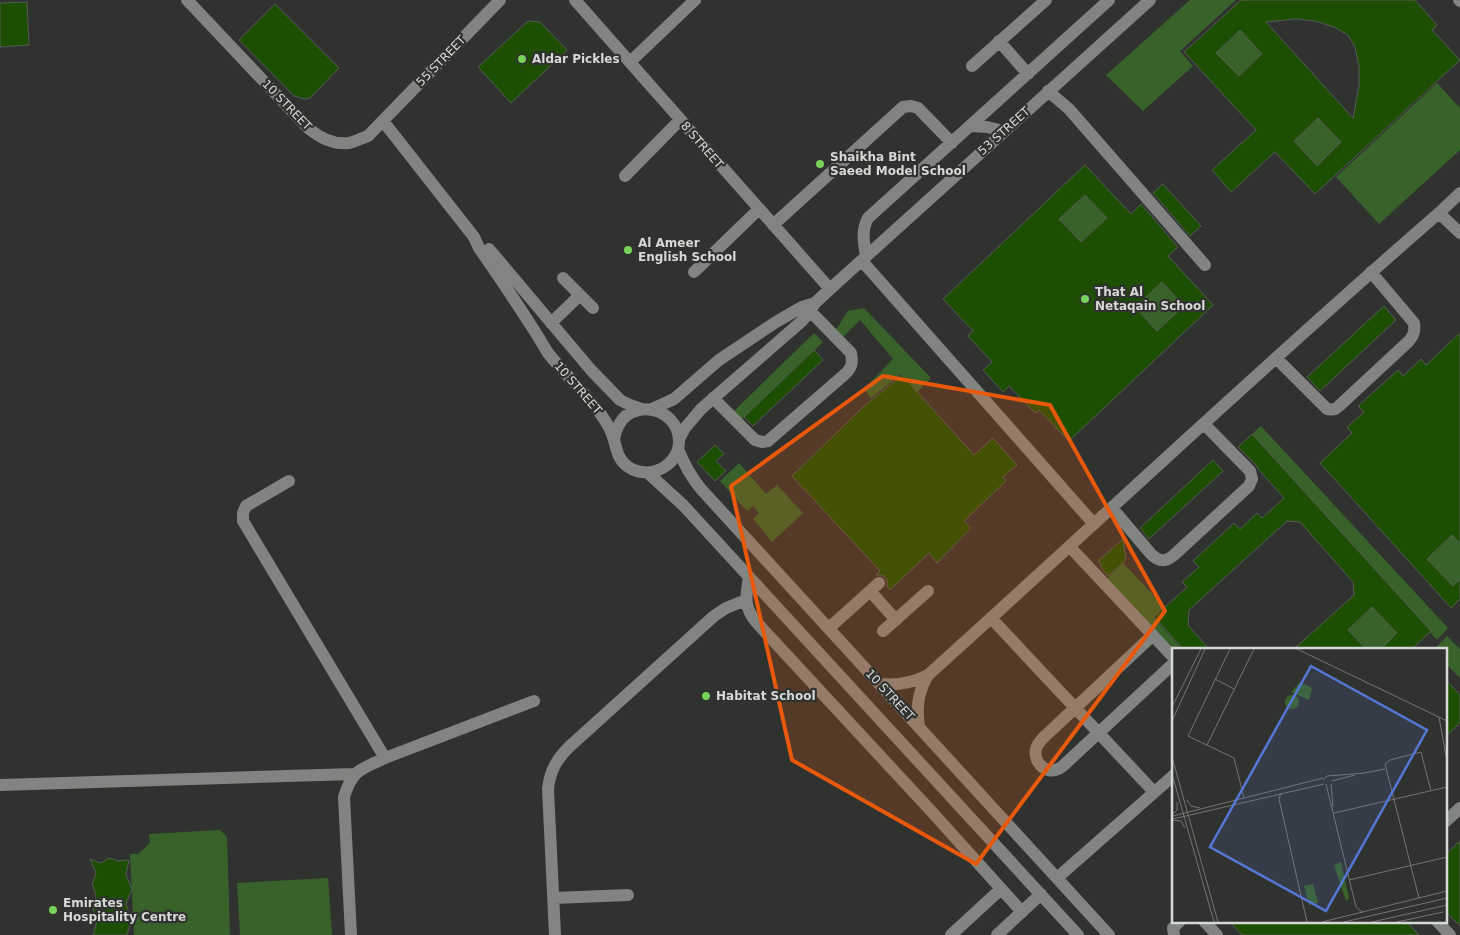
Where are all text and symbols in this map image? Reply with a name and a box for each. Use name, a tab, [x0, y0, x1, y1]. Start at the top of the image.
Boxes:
street label: 55 STREET	[413, 32, 469, 89]
place label: Aldar Pickles	[532, 52, 620, 66]
marker: Aldar Pickles	[516, 53, 528, 65]
street label: 10 STREET	[259, 77, 315, 134]
street label: 53 STREET	[975, 104, 1033, 158]
street label: 8 STREET	[678, 119, 726, 172]
place label: Shaikha Bint Saeed Model School	[830, 150, 966, 178]
marker: Shaikha Bint Saeed Model School	[814, 158, 826, 170]
place label: Al Ameer English School	[638, 236, 736, 264]
marker: Al Ameer English School	[622, 244, 634, 256]
place label: That Al Netaqain School	[1095, 285, 1205, 313]
marker: That Al Netaqain School	[1079, 293, 1091, 305]
street label: 10 STREET	[551, 359, 605, 418]
inset map	[1172, 648, 1448, 922]
street label: 10 STREET	[863, 667, 918, 724]
place label: Habitat School	[716, 689, 816, 703]
marker: Habitat School	[700, 690, 712, 702]
place label: Emirates Hospitality Centre	[63, 896, 186, 924]
marker: Emirates Hospitality Centre	[47, 904, 59, 916]

